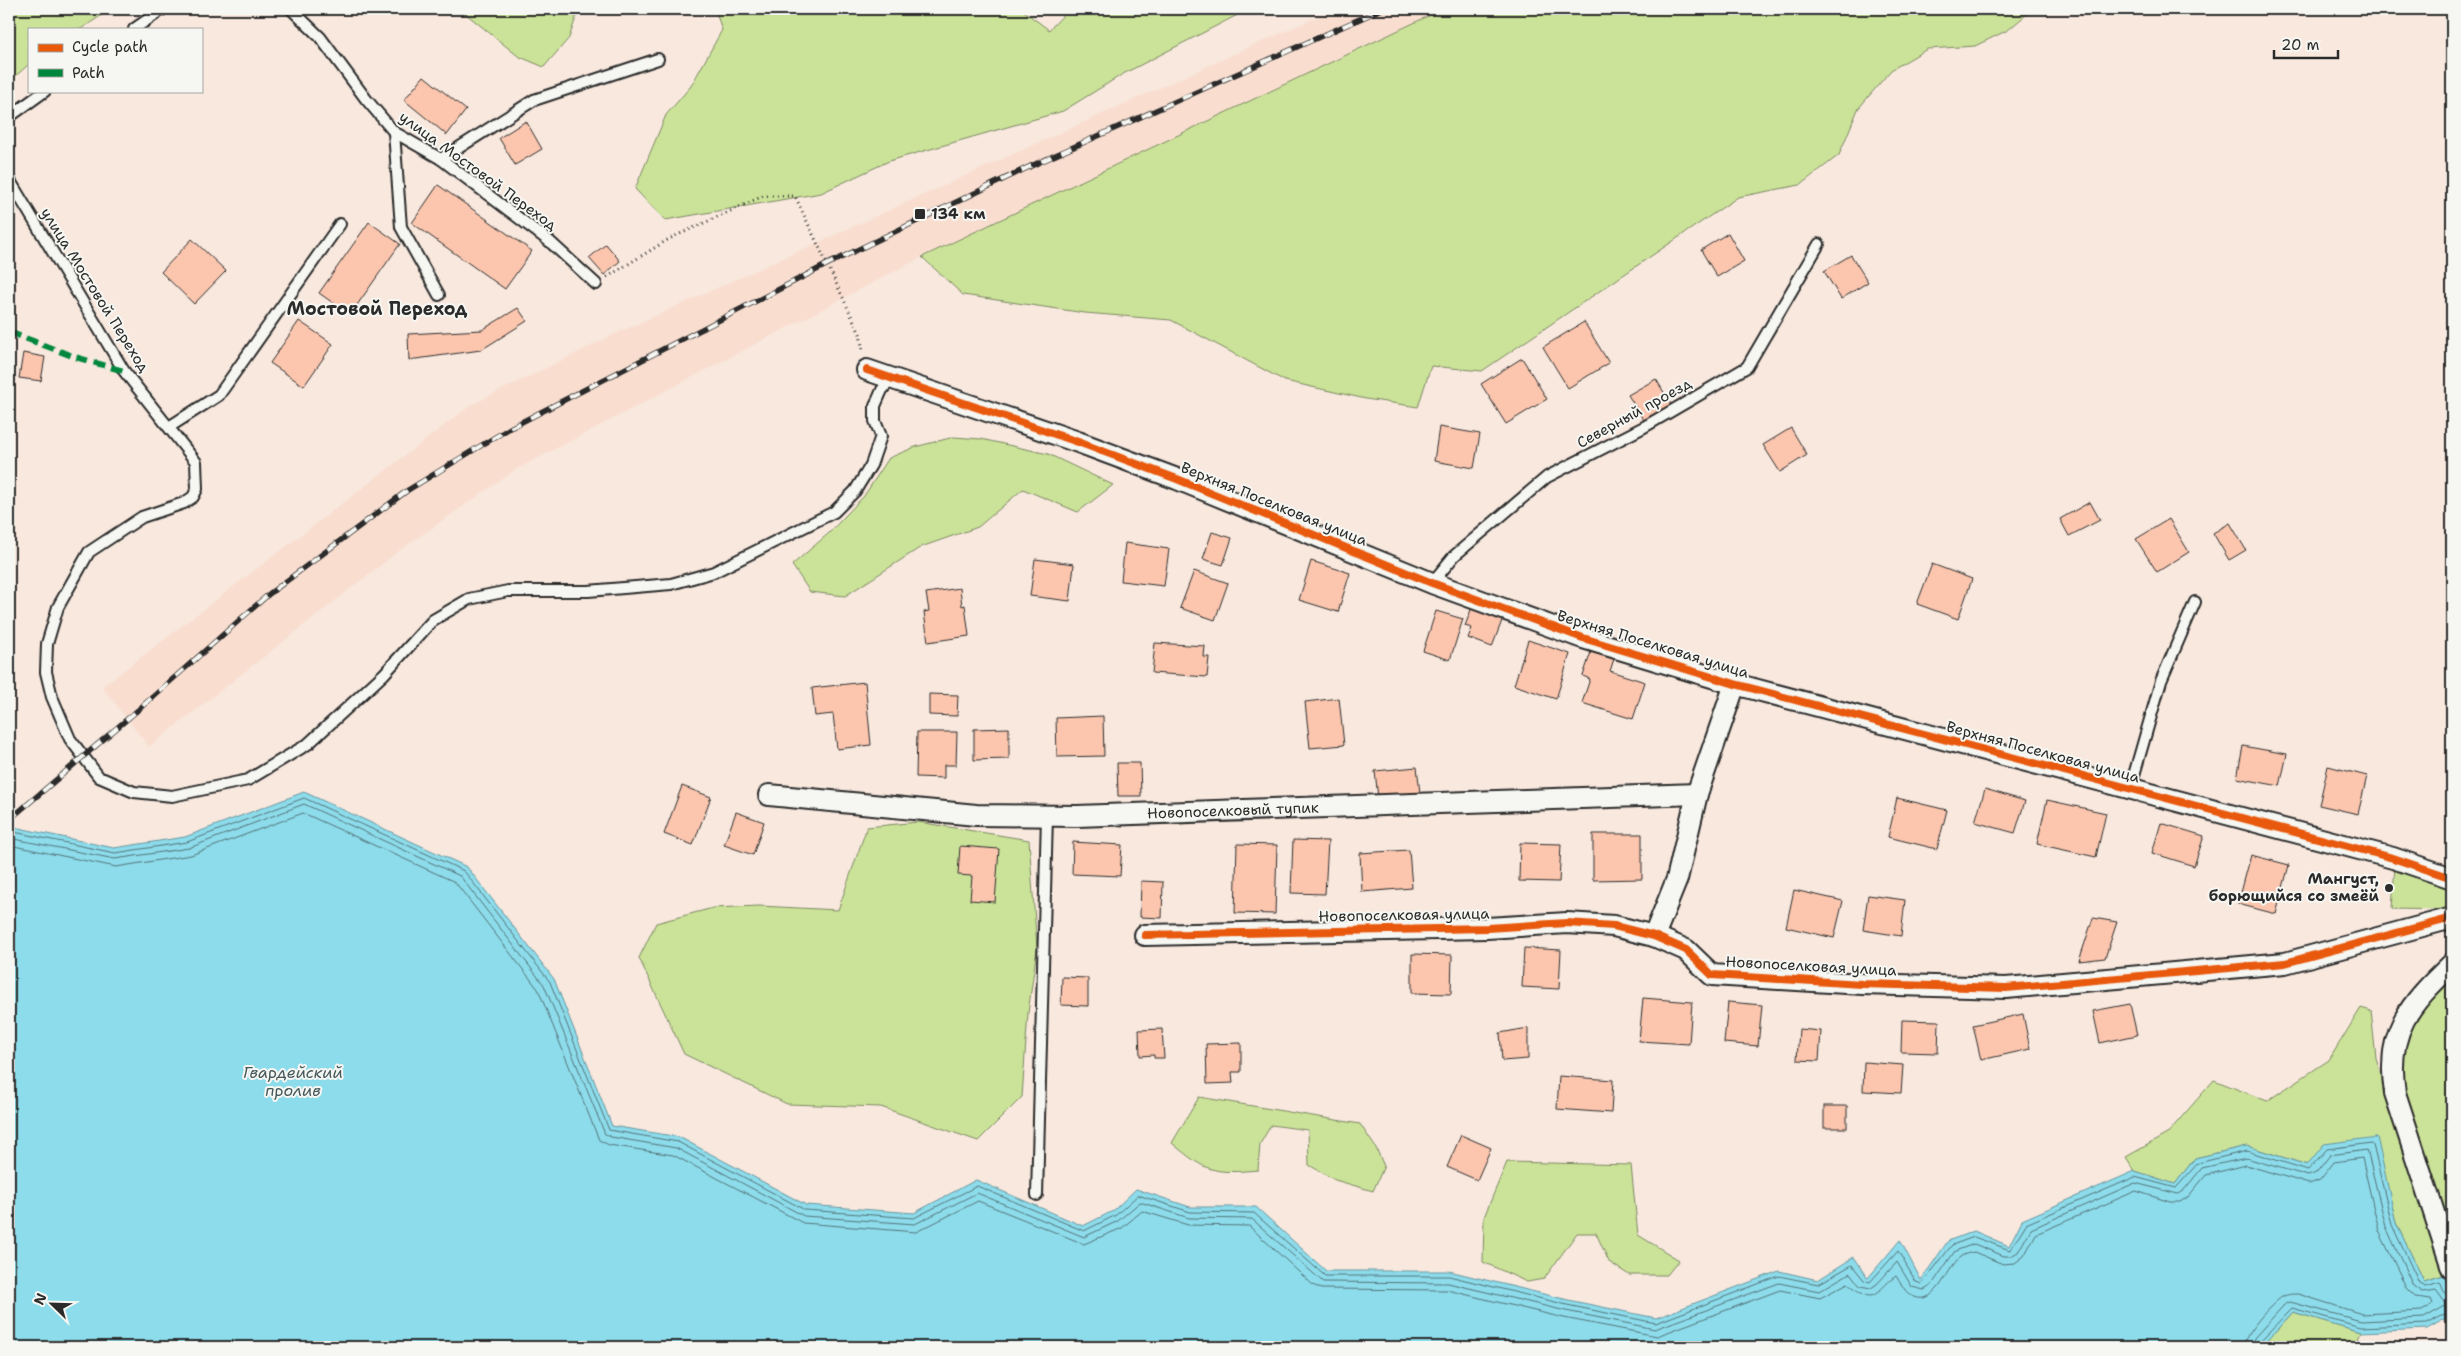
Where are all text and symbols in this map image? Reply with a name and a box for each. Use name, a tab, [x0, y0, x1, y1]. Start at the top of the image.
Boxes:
legend	[28, 28, 202, 92]
scale bar	[2274, 28, 2337, 60]
text: 20 m	[2281, 35, 2320, 55]
text: Cycle path	[72, 37, 148, 57]
text: Path	[72, 63, 105, 83]
street label: улица Мостовой Переход	[395, 107, 561, 235]
street label: улица Мостовой Переход	[36, 204, 154, 376]
place label: 134 км	[931, 204, 986, 224]
marker: 134 км	[913, 207, 927, 221]
district label: Мостовой Переход	[287, 297, 468, 321]
street label: Северный проезд	[1573, 373, 1695, 453]
street label: Верхняя Поселковая улица	[1178, 457, 1371, 551]
street label: Верхняя Поселковая улица	[1555, 605, 1752, 683]
street label: Верхняя Поселковая улица	[1944, 717, 2143, 788]
street label: Новопоселковый тупик	[1147, 797, 1319, 824]
place label: Мангуст, борющийся со змеёй	[2209, 869, 2380, 906]
marker: Мангуст, борющийся со змеёй	[2383, 882, 2395, 894]
street label: Новопоселковая улица	[1318, 903, 1490, 926]
street label: Новопоселковая улица	[1725, 952, 1898, 981]
water label: Гвардейский пролив	[243, 1062, 343, 1101]
north arrow	[28, 1278, 78, 1328]
text: N	[30, 1290, 50, 1308]

